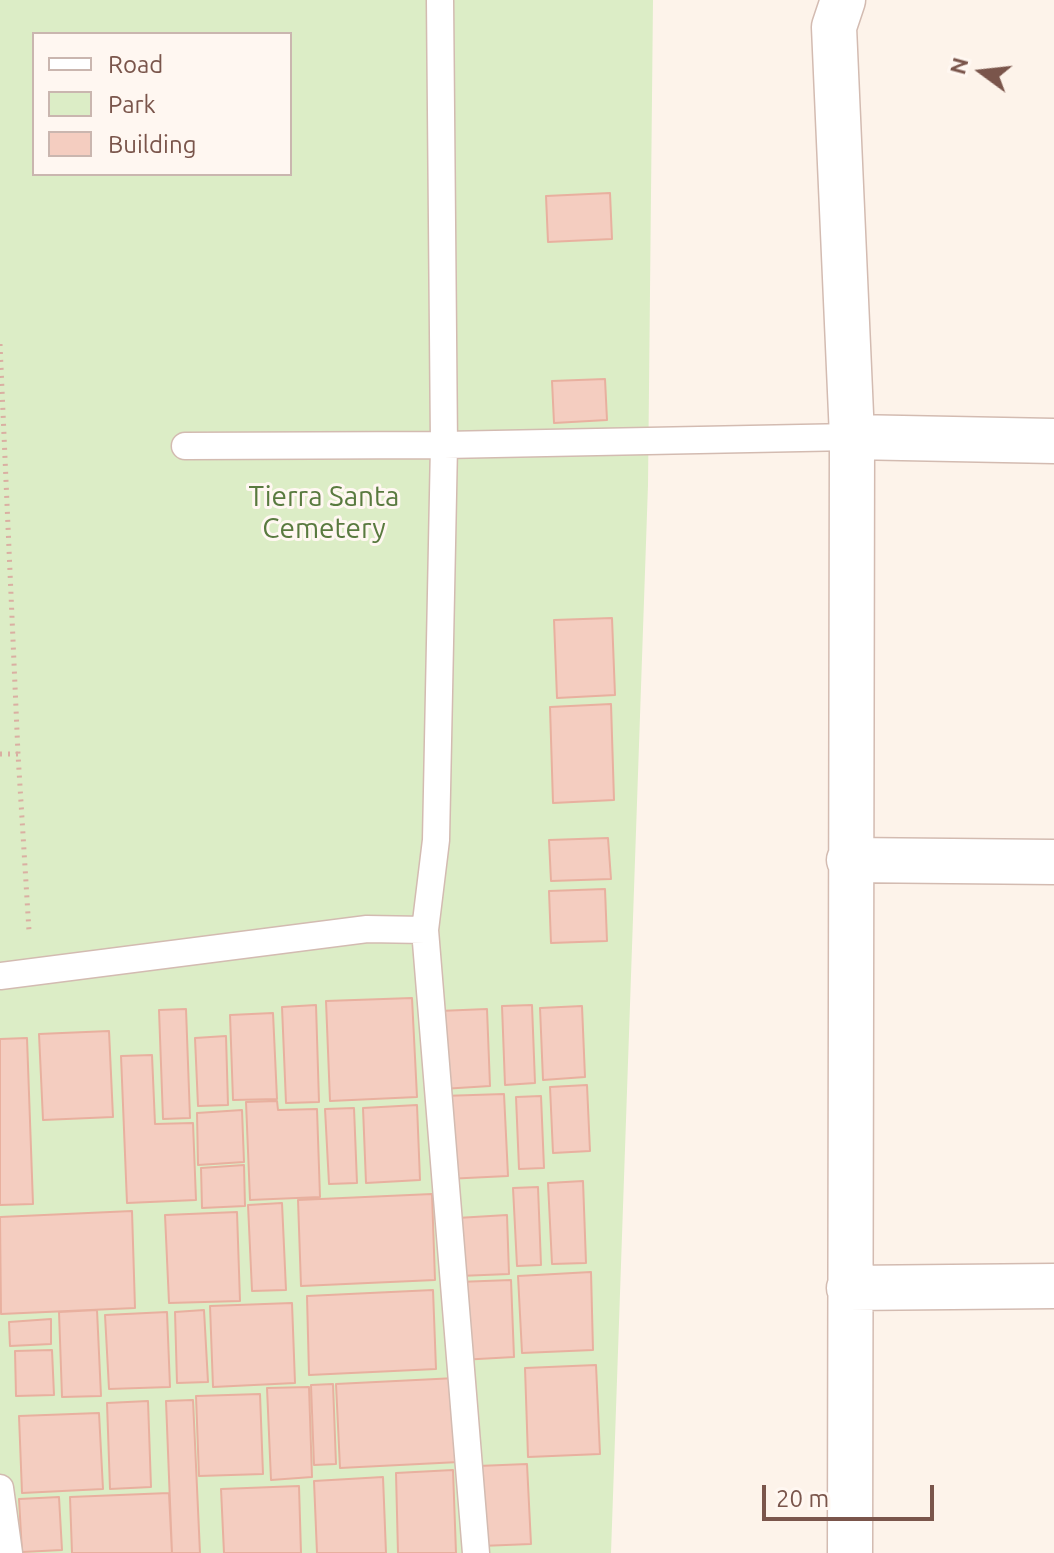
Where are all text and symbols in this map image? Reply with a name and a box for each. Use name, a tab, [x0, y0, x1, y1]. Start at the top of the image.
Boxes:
legend	[32, 32, 292, 176]
north arrow	[942, 32, 1022, 112]
text: Road	[108, 51, 163, 78]
text: N	[944, 55, 973, 77]
text: Park	[108, 91, 156, 118]
text: Building	[108, 131, 196, 158]
park label: Tierra Santa Cemetery	[249, 480, 399, 546]
scale bar	[766, 1469, 938, 1519]
text: 20 m	[776, 1485, 829, 1512]

